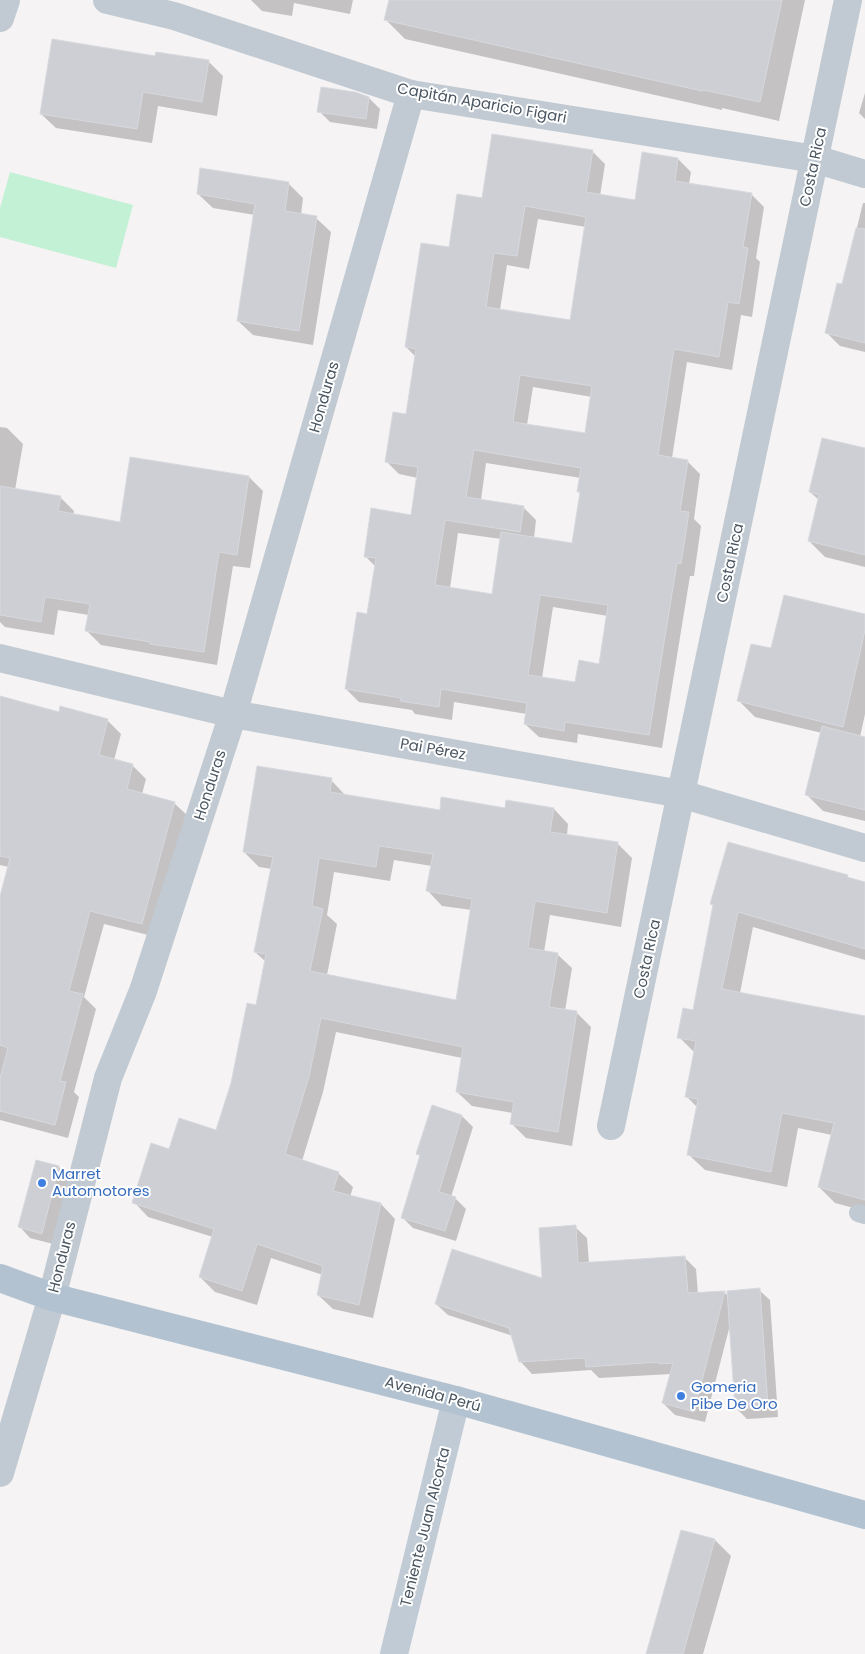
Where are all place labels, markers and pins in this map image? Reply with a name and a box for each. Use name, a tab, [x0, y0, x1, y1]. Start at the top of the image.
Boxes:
place label: Marret Automotores	[52, 1163, 150, 1201]
marker: Marret Automotores	[36, 1177, 48, 1189]
place label: Gomeria Pibe De Oro	[691, 1376, 778, 1414]
marker: Gomeria Pibe De Oro	[675, 1390, 687, 1402]

